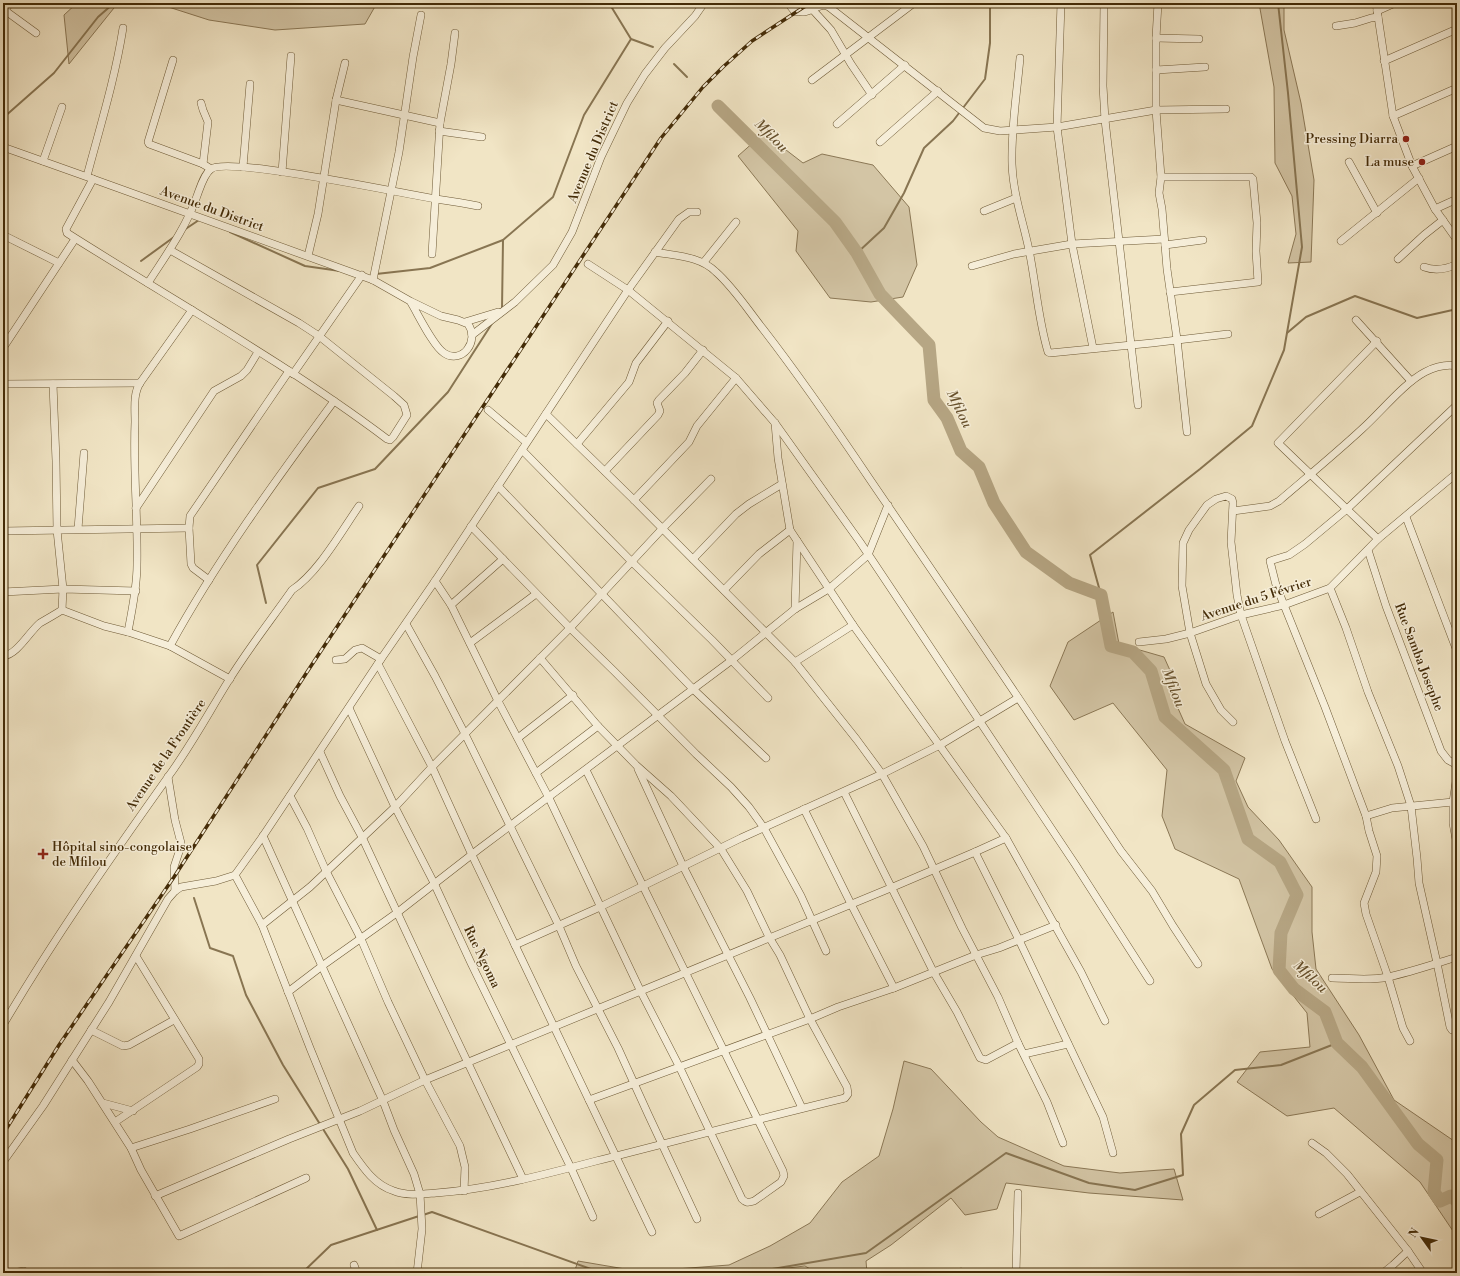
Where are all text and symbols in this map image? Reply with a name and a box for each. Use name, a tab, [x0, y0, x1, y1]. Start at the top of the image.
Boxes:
street label: Avenue du District	[564, 98, 622, 206]
water label: Mfilou	[750, 115, 792, 157]
place label: Pressing Diarra	[1305, 131, 1398, 147]
marker: Pressing Diarra	[1401, 134, 1411, 144]
place label: La muse	[1365, 154, 1414, 170]
marker: La muse	[1417, 157, 1427, 167]
street label: Avenue du District	[157, 182, 266, 235]
water label: Mfilou	[942, 387, 976, 431]
street label: Avenue du 5 Février	[1197, 573, 1314, 625]
street label: Rue Samba Josephe	[1391, 601, 1447, 714]
water label: Mfilou	[1157, 666, 1189, 710]
street label: Avenue de la Frontière	[122, 696, 210, 815]
place label: Hôpital sino-congolaise de Mfilou	[52, 839, 193, 870]
marker: Hôpital sino-congolaise de Mfilou	[37, 848, 49, 860]
street label: Rue Ngoma	[460, 923, 504, 991]
water label: Mfilou	[1289, 957, 1331, 997]
north arrow	[1402, 1218, 1442, 1258]
text: N	[1406, 1225, 1423, 1241]

